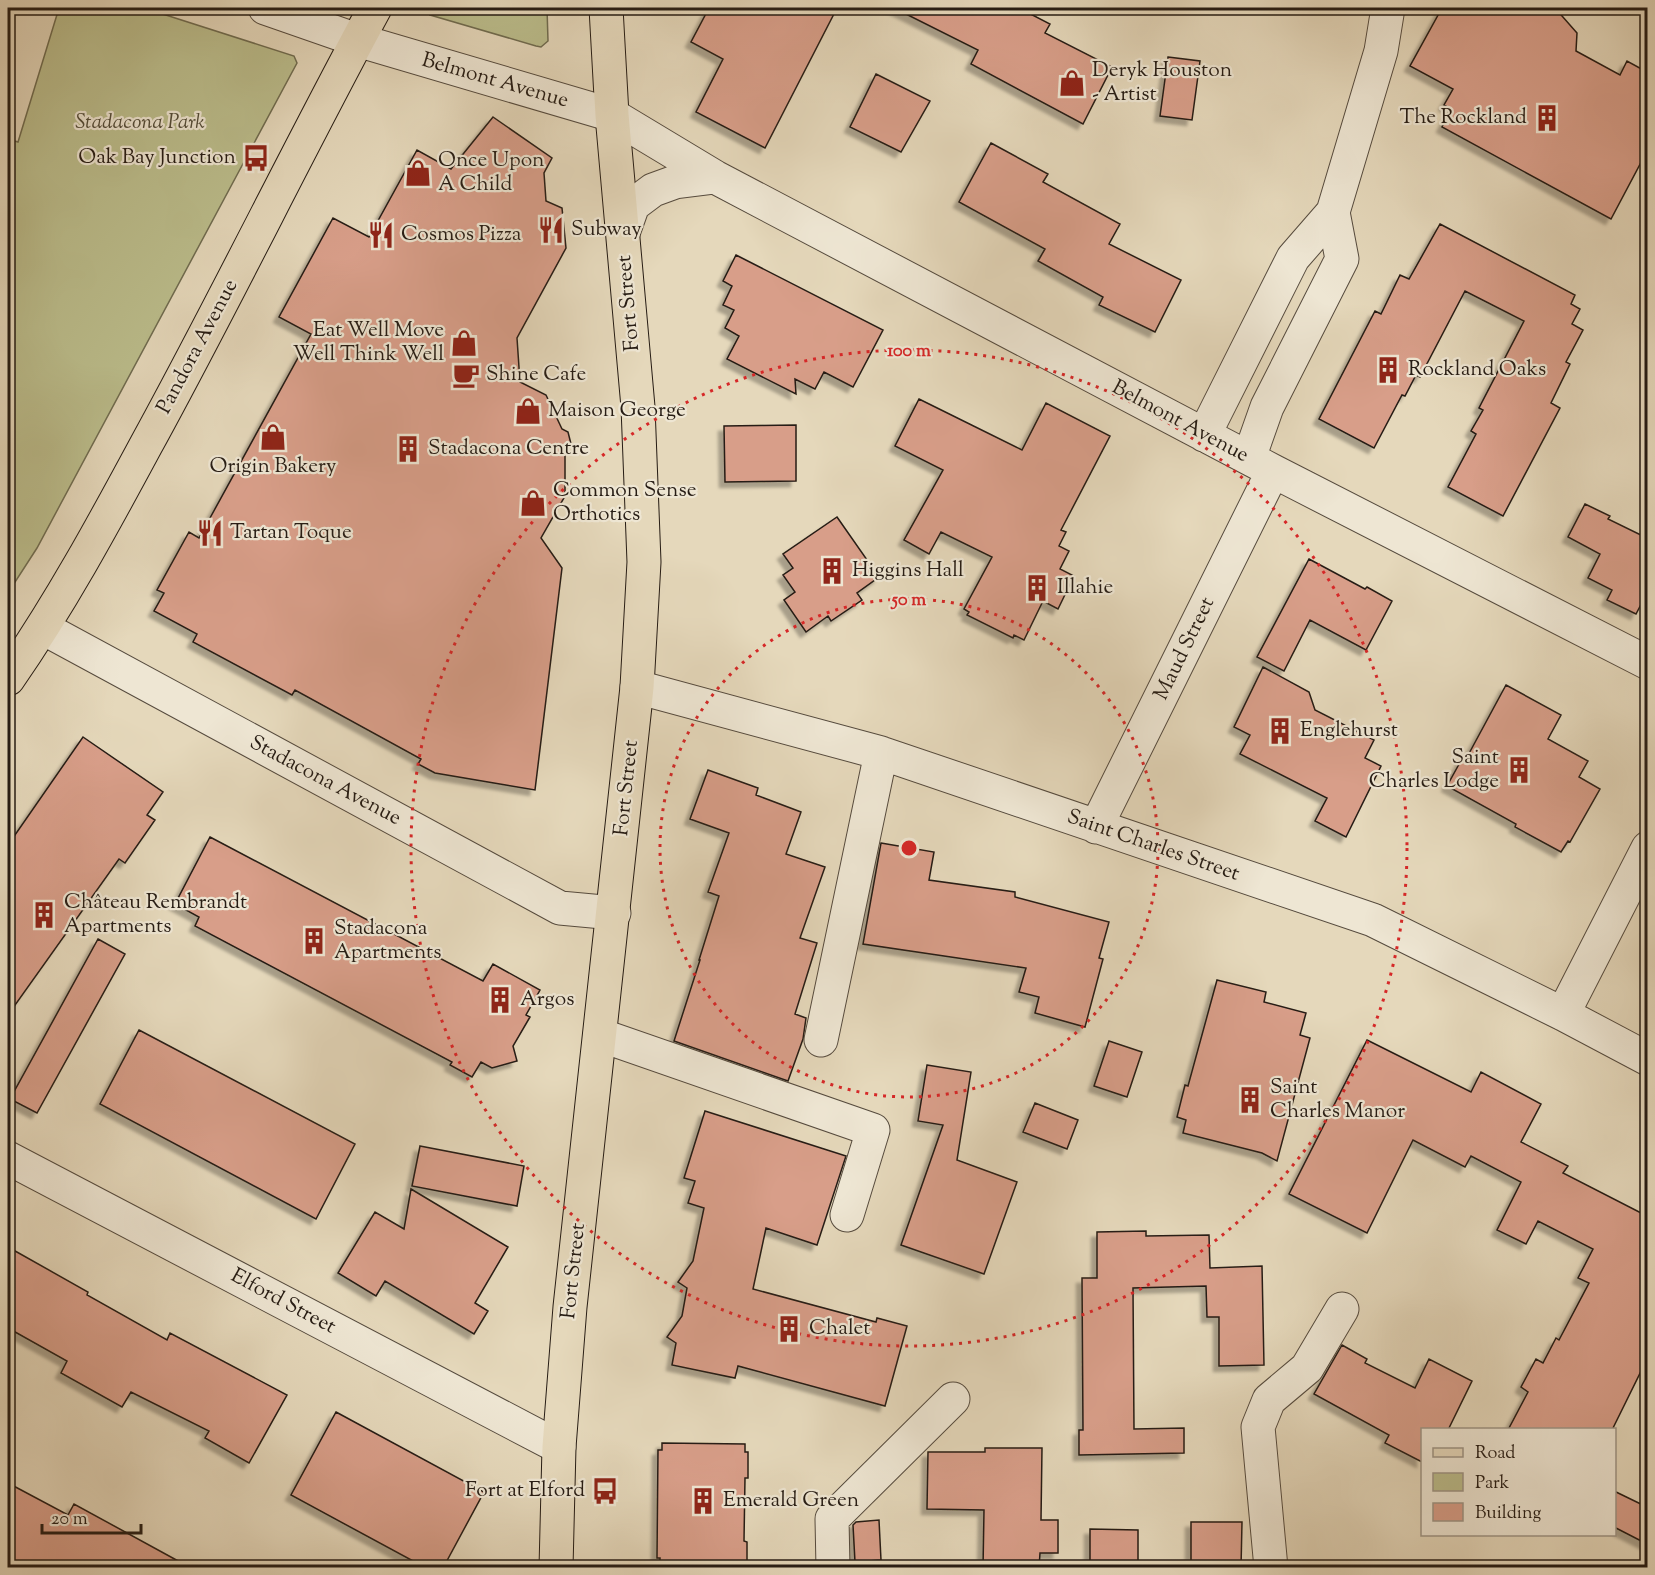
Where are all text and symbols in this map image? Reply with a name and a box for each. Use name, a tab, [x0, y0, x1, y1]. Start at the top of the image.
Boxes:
street label: Belmont Avenue	[418, 46, 572, 116]
place label: Deryk Houston - Artist	[1092, 56, 1232, 110]
shop icon: Deryk Houston - Artist	[1057, 68, 1087, 98]
place label: The Rockland	[1399, 103, 1527, 133]
building icon: The Rockland	[1532, 103, 1562, 133]
park label: Stadacona Park	[75, 108, 205, 138]
place label: Oak Bay Junction	[78, 143, 236, 173]
bus stop icon: Oak Bay Junction	[241, 143, 271, 173]
place label: Once Upon A Child	[438, 146, 545, 200]
shop icon: Once Upon A Child	[403, 158, 433, 188]
restaurant icon: Subway	[536, 215, 566, 245]
place label: Subway	[571, 215, 642, 245]
restaurant icon: Cosmos Pizza	[366, 220, 396, 250]
place label: Cosmos Pizza	[401, 220, 522, 250]
street label: Fort Street	[610, 254, 648, 352]
street label: Pandora Avenue	[150, 274, 246, 420]
place label: Eat Well Move Well Think Well	[293, 316, 444, 370]
shop icon: Eat Well Move Well Think Well	[449, 328, 479, 358]
text: 100 m	[887, 339, 931, 365]
building icon: Rockland Oaks	[1373, 355, 1403, 385]
place label: Rockland Oaks	[1408, 355, 1546, 385]
cafe icon: Shine Cafe	[451, 360, 481, 390]
place label: Shine Cafe	[486, 360, 586, 390]
street label: Belmont Avenue	[1106, 373, 1254, 471]
shop icon: Maison George	[513, 396, 543, 426]
place label: Maison George	[548, 396, 686, 426]
shop icon: Origin Bakery	[258, 422, 288, 452]
building icon: Stadacona Centre	[393, 434, 423, 464]
place label: Stadacona Centre	[428, 434, 589, 464]
place label: Origin Bakery	[210, 452, 337, 482]
place label: Common Sense Orthotics	[553, 476, 696, 530]
shop icon: Common Sense Orthotics	[518, 488, 548, 518]
restaurant icon: Tartan Toque	[195, 518, 225, 548]
place label: Tartan Toque	[230, 518, 352, 548]
building icon: Higgins Hall	[817, 556, 847, 586]
place label: Higgins Hall	[852, 556, 964, 586]
building icon: Illahie	[1022, 573, 1052, 603]
place label: Illahie	[1057, 573, 1113, 603]
text: 50 m	[890, 588, 926, 614]
street label: Maud Street	[1147, 592, 1223, 706]
building icon: Englehurst	[1265, 716, 1295, 746]
place label: Englehurst	[1300, 716, 1398, 746]
street label: Stadacona Avenue	[244, 728, 406, 834]
street label: Fort Street	[607, 738, 647, 838]
place label: Saint Charles Lodge	[1369, 743, 1499, 797]
building icon: Saint Charles Lodge	[1504, 755, 1534, 785]
street label: Saint Charles Street	[1063, 802, 1243, 890]
centre of rings	[899, 838, 919, 858]
place label: Château Rembrandt Apartments	[64, 888, 247, 942]
building icon: Château Rembrandt Apartments	[29, 900, 59, 930]
place label: Stadacona Apartments	[334, 914, 442, 968]
building icon: Stadacona Apartments	[299, 926, 329, 956]
building icon: Argos	[485, 985, 515, 1015]
place label: Argos	[520, 985, 574, 1015]
place label: Saint Charles Manor	[1270, 1073, 1405, 1127]
building icon: Saint Charles Manor	[1235, 1085, 1265, 1115]
street label: Fort Street	[554, 1221, 594, 1321]
street label: Elford Street	[225, 1262, 341, 1342]
building icon: Chalet	[774, 1314, 804, 1344]
place label: Chalet	[809, 1314, 870, 1344]
legend	[1421, 1428, 1616, 1536]
text: Road	[1475, 1441, 1515, 1467]
text: Park	[1475, 1471, 1510, 1497]
place label: Fort at Elford	[465, 1476, 585, 1506]
bus stop icon: Fort at Elford	[590, 1476, 620, 1506]
building icon: Emerald Green	[688, 1486, 718, 1516]
place label: Emerald Green	[723, 1486, 859, 1516]
scale bar	[42, 1497, 141, 1535]
text: Building	[1475, 1501, 1541, 1527]
text: 20 m	[51, 1507, 88, 1533]

